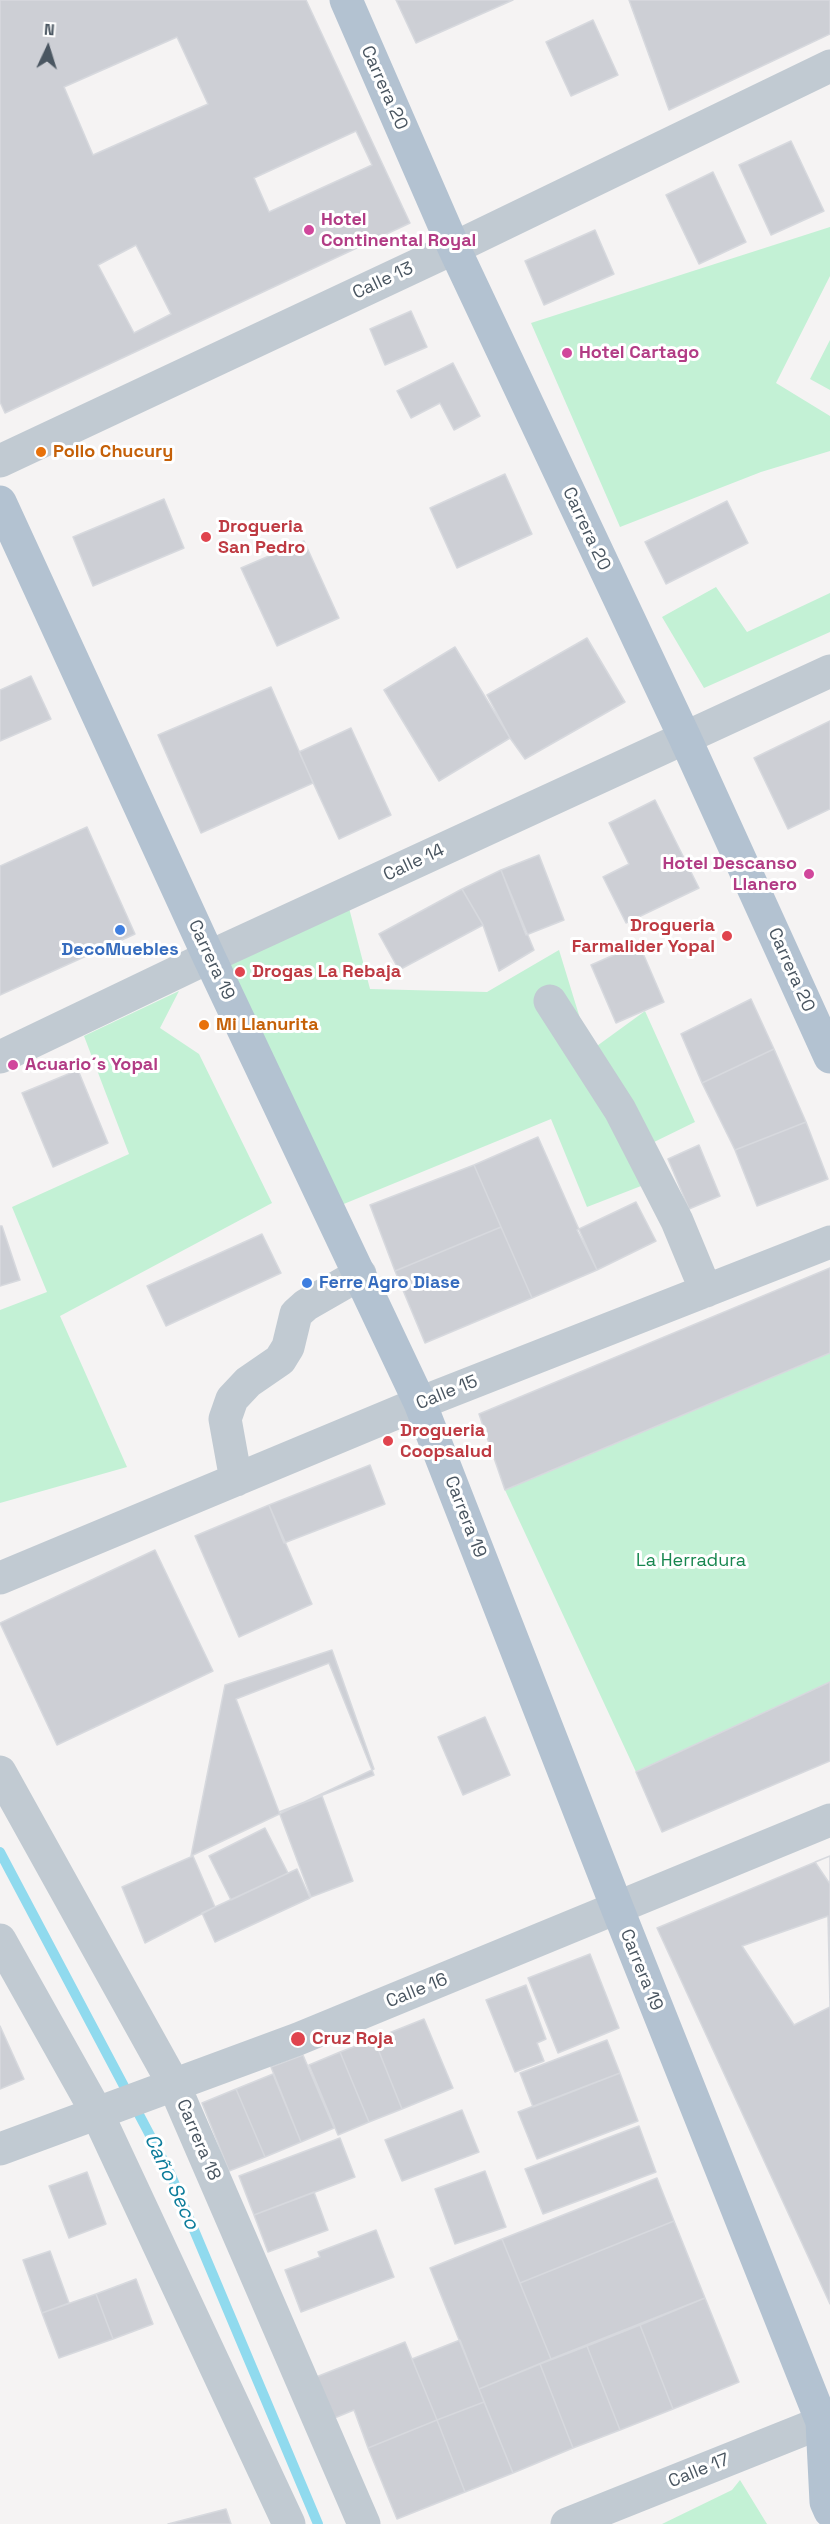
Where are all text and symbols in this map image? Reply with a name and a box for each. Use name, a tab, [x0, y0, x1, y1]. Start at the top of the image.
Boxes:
north arrow	[18, 18, 78, 78]
text: N	[43, 19, 55, 40]
street label: Carrera 20	[356, 43, 412, 133]
place label: Hotel Continental Royal	[321, 209, 476, 252]
marker: Hotel Continental Royal	[302, 223, 316, 237]
street label: Calle 13	[349, 258, 417, 304]
place label: Hotel Cartago	[579, 342, 699, 364]
marker: Hotel Cartago	[560, 346, 574, 360]
place label: Pollo Chucury	[53, 441, 173, 463]
marker: Pollo Chucury	[34, 445, 48, 459]
street label: Carrera 20	[557, 484, 615, 574]
place label: Drogueria San Pedro	[218, 516, 305, 558]
marker: Drogueria San Pedro	[199, 530, 213, 544]
street label: Calle 14	[380, 840, 448, 886]
place label: Hotel Descanso Llanero	[663, 853, 797, 896]
marker: Hotel Descanso Llanero	[802, 867, 816, 881]
place label: Drogueria Farmalider Yopal	[572, 915, 715, 958]
street label: Carrera 19	[183, 917, 239, 1003]
marker: DecoMuebles	[113, 923, 127, 937]
street label: Carrera 20	[763, 925, 819, 1015]
marker: Drogueria Farmalider Yopal	[720, 929, 734, 943]
place label: DecoMuebles	[61, 939, 179, 961]
place label: Drogas La Rebaja	[252, 961, 401, 983]
marker: Drogas La Rebaja	[233, 965, 247, 979]
place label: Mi Llanurita	[216, 1014, 319, 1036]
marker: Mi Llanurita	[197, 1018, 211, 1032]
place label: Acuario´s Yopal	[25, 1054, 158, 1076]
marker: Acuario´s Yopal	[6, 1058, 20, 1072]
place label: Ferre Agro Diase	[319, 1272, 460, 1294]
marker: Ferre Agro Diase	[300, 1276, 314, 1290]
street label: Calle 15	[413, 1371, 481, 1415]
place label: Drogueria Coopsalud	[400, 1420, 492, 1462]
marker: Drogueria Coopsalud	[381, 1434, 395, 1448]
street label: Carrera 19	[440, 1473, 490, 1561]
park label: La Herradura	[636, 1550, 746, 1572]
street label: Carrera 19	[615, 1926, 667, 2014]
street label: Calle 16	[383, 1969, 451, 2013]
place label: Cruz Roja	[312, 2028, 393, 2050]
marker: Cruz Roja	[289, 2030, 307, 2048]
street label: Carrera 18	[171, 2096, 225, 2184]
water label: Caño Seco	[138, 2130, 204, 2234]
street label: Calle 17	[665, 2449, 733, 2493]

